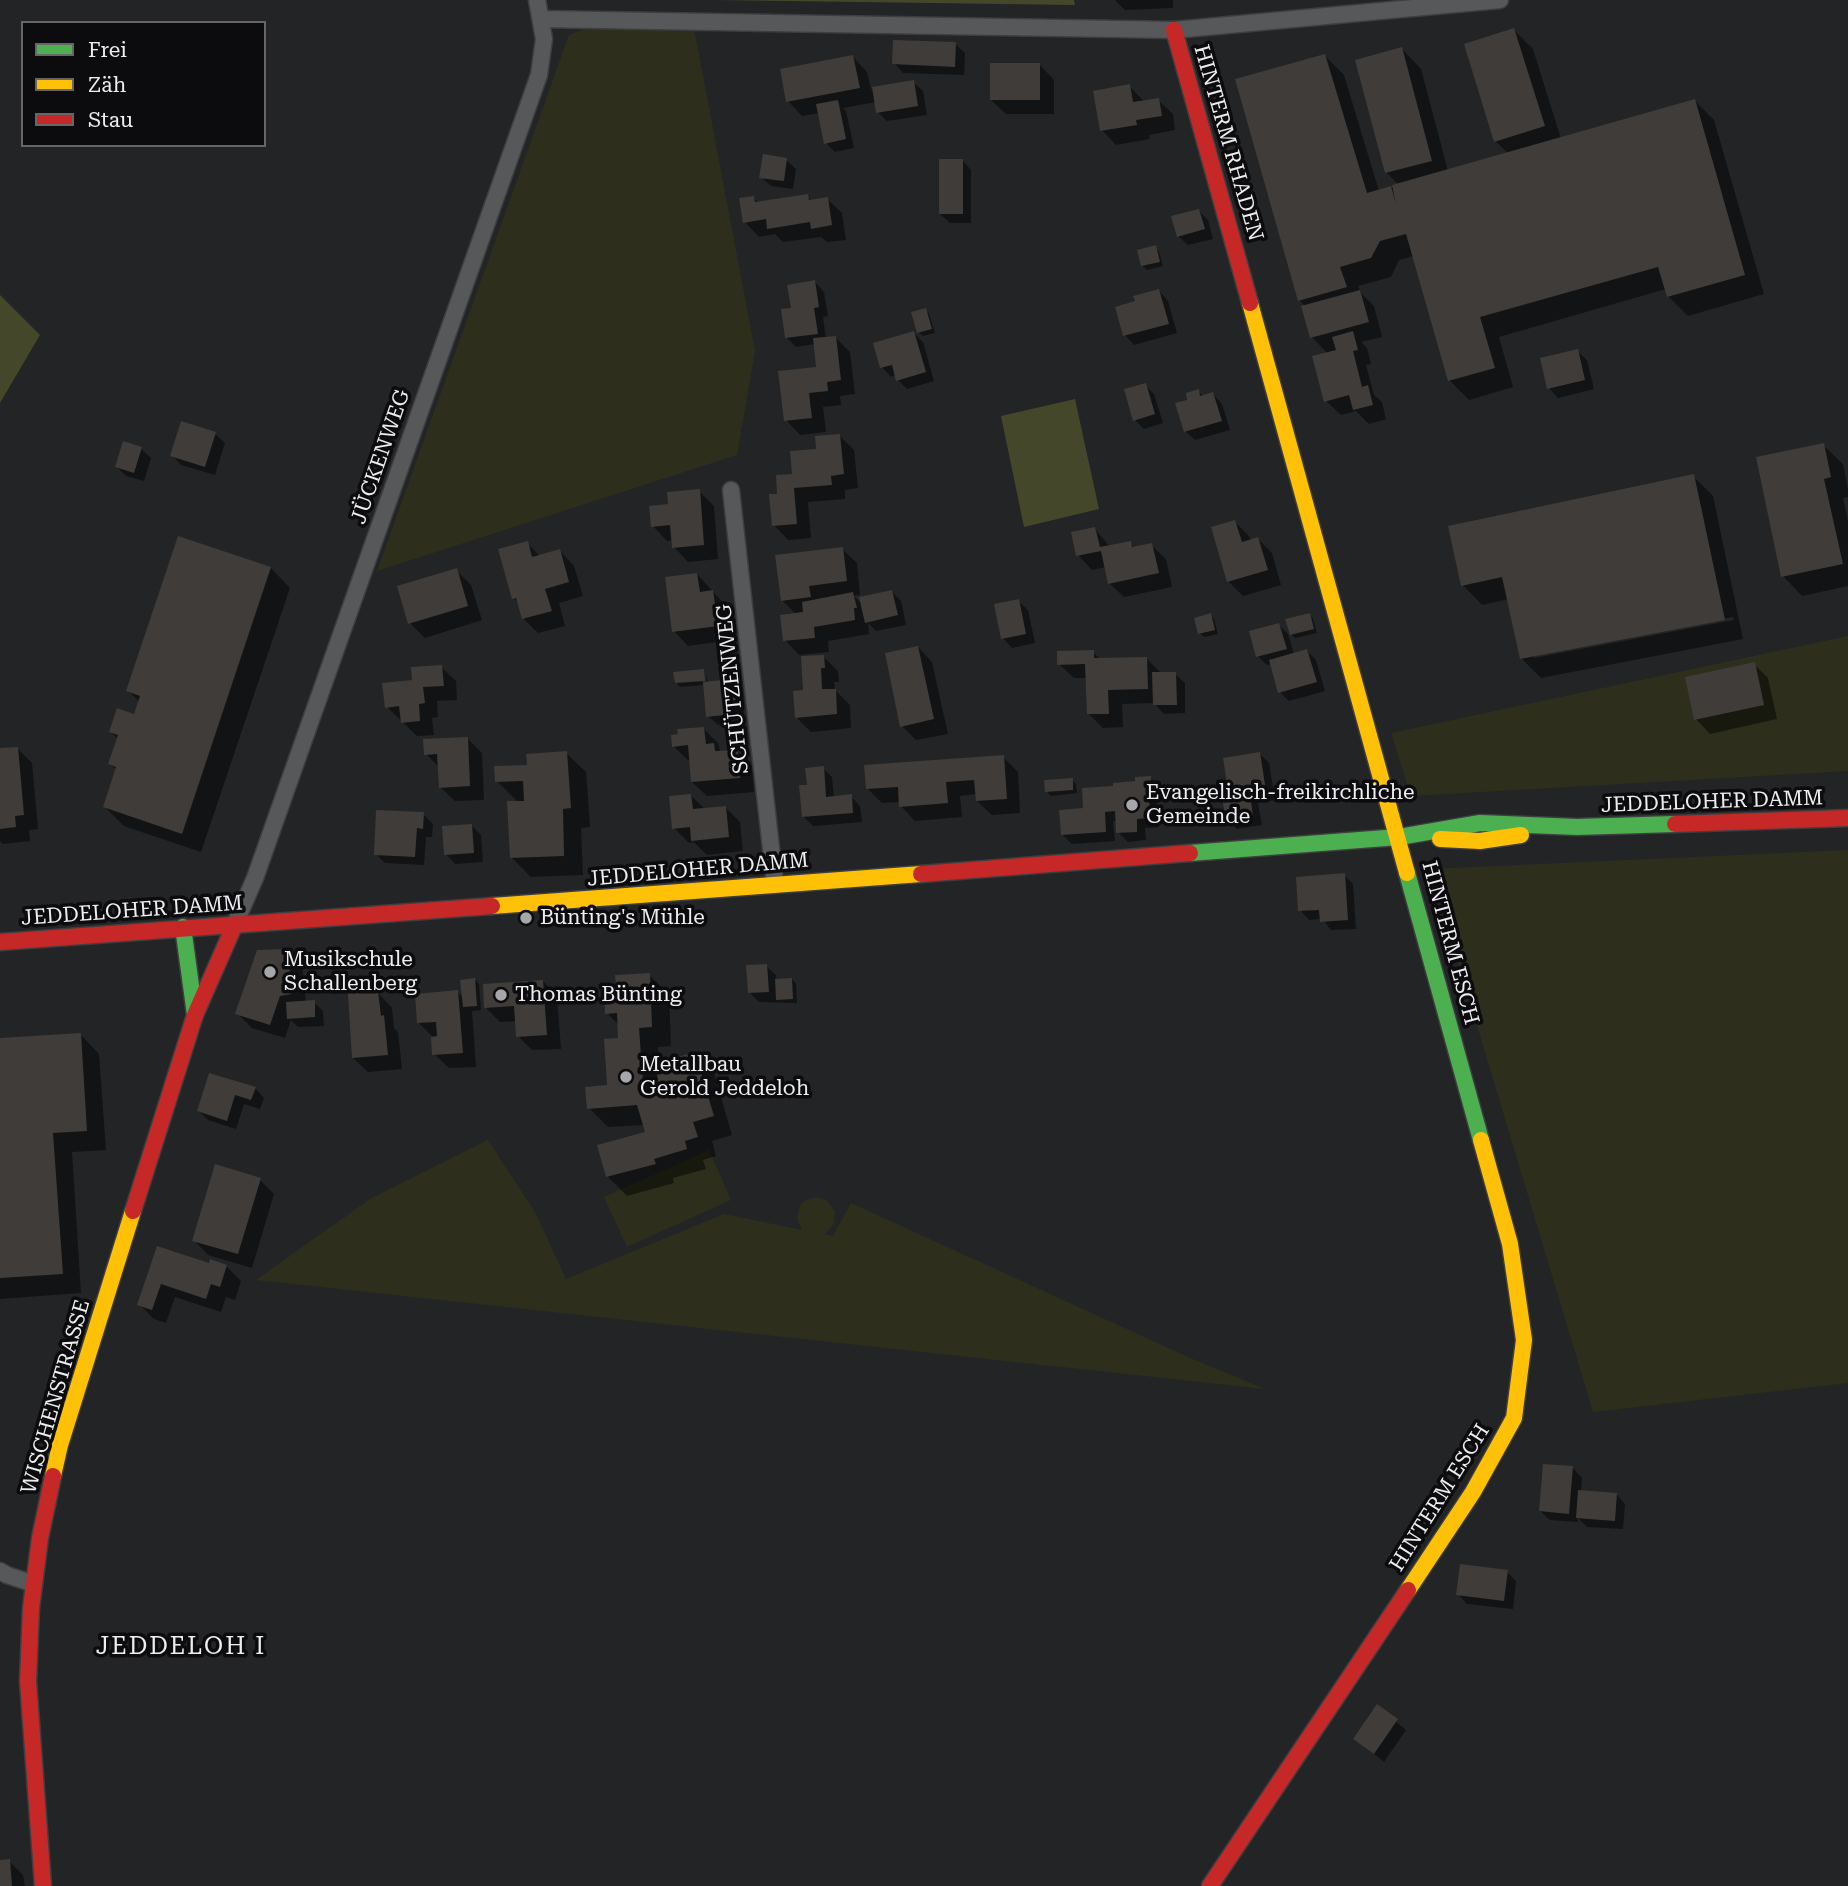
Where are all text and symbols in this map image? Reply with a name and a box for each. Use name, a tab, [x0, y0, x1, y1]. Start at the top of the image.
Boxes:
legend	[21, 21, 266, 147]
text: Frei	[88, 38, 127, 62]
street label: HINTERM RHADEN	[1188, 42, 1268, 244]
text: Zäh	[88, 73, 126, 97]
text: Stau	[88, 108, 133, 132]
street label: JÜCKENWEG	[346, 387, 416, 527]
street label: SCHÜTZENWEG	[712, 603, 754, 775]
place label: Evangelisch-freikirchliche Gemeinde	[1146, 780, 1415, 830]
street label: JEDDELOHER DAMM	[1600, 786, 1824, 818]
marker: Evangelisch-freikirchliche Gemeinde	[1124, 797, 1140, 813]
street label: JEDDELOHER DAMM	[586, 848, 810, 892]
street label: HINTERM ESCH	[1416, 858, 1484, 1028]
street label: JEDDELOHER DAMM	[20, 891, 244, 931]
place label: Bünting's Mühle	[540, 905, 705, 931]
marker: Bünting's Mühle	[518, 910, 534, 926]
place label: Musikschule Schallenberg	[284, 947, 417, 997]
marker: Musikschule Schallenberg	[262, 964, 278, 980]
place label: Thomas Bünting	[515, 982, 682, 1008]
marker: Thomas Bünting	[493, 987, 509, 1003]
place label: Metallbau Gerold Jeddeloh	[640, 1052, 809, 1102]
marker: Metallbau Gerold Jeddeloh	[618, 1069, 634, 1085]
street label: WISCHENSTRASSE	[16, 1297, 96, 1497]
street label: HINTERM ESCH	[1385, 1420, 1495, 1576]
district label: JEDDELOH I	[97, 1633, 265, 1661]

